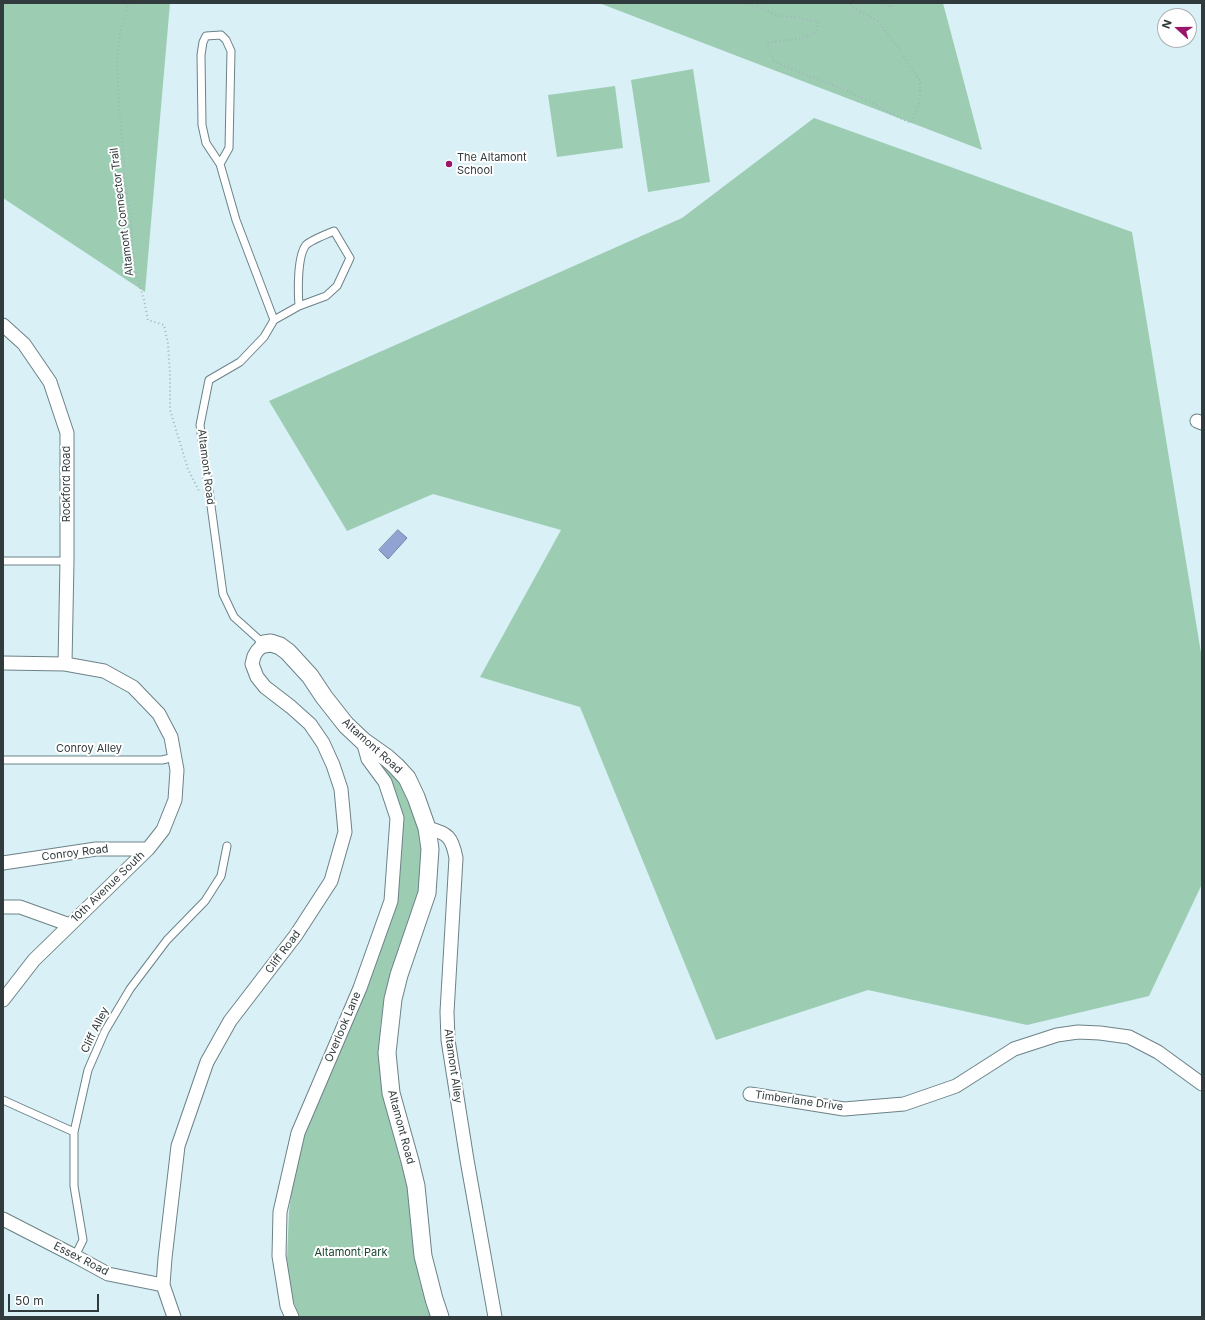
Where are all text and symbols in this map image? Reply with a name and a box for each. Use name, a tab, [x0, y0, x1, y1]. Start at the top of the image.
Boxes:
north arrow	[1157, 8, 1197, 48]
text: N	[1159, 18, 1175, 30]
street label: Altamont Connector Trail	[108, 147, 136, 277]
place label: The Altamont School	[457, 151, 527, 177]
marker: The Altamont School	[444, 159, 454, 169]
street label: Altamont Road	[195, 428, 217, 506]
street label: Rockford Road	[60, 446, 74, 522]
street label: Altamont Road	[339, 716, 405, 776]
street label: Conroy Alley	[56, 742, 122, 756]
street label: Conroy Road	[41, 842, 109, 864]
street label: 10th Avenue South	[69, 849, 147, 925]
street label: Cliff Road	[262, 928, 304, 976]
street label: Overlook Lane	[322, 990, 364, 1064]
street label: Cliff Alley	[78, 1005, 112, 1055]
street label: Altamont Alley	[441, 1028, 465, 1104]
street label: Altamont Road	[385, 1088, 417, 1166]
street label: Timberlane Drive	[754, 1088, 844, 1114]
street label: Essex Road	[51, 1239, 111, 1279]
park label: Altamont Park	[314, 1246, 388, 1260]
scale bar	[10, 1286, 101, 1312]
text: 50 m	[15, 1293, 44, 1308]

